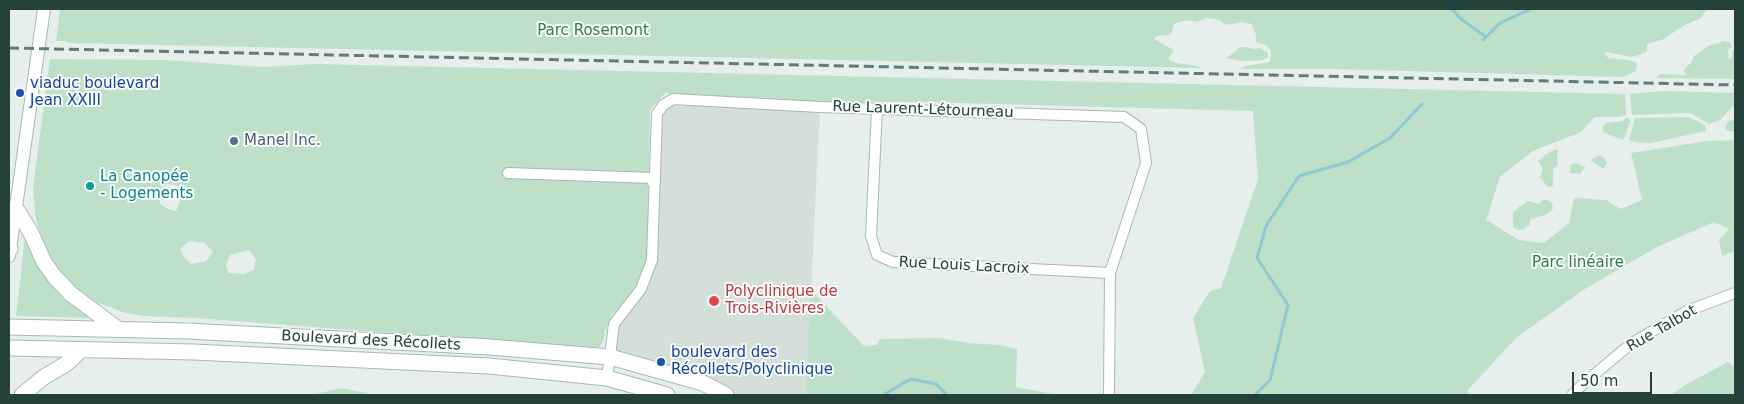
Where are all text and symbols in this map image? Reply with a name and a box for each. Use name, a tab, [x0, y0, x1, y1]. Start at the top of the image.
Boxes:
park label: Parc Rosemont	[537, 22, 649, 40]
place label: viaduc boulevard Jean XXIII	[30, 75, 159, 110]
marker: viaduc boulevard Jean XXIII	[14, 87, 26, 99]
street label: Rue Laurent-Létourneau	[832, 98, 1014, 122]
place label: Manel Inc.	[244, 132, 321, 150]
marker: Manel Inc.	[228, 135, 240, 147]
place label: La Canopée - Logements	[100, 168, 193, 203]
marker: La Canopée - Logements	[84, 180, 96, 192]
street label: Rue Louis Lacroix	[898, 254, 1030, 278]
park label: Parc linéaire	[1532, 254, 1624, 272]
place label: Polyclinique de Trois-Rivières	[725, 283, 838, 318]
marker: Polyclinique de Trois-Rivières	[707, 294, 721, 308]
street label: Rue Talbot	[1624, 302, 1700, 356]
street label: Boulevard des Récollets	[281, 327, 461, 355]
place label: boulevard des Récollets/Polyclinique	[671, 344, 833, 379]
marker: boulevard des Récollets/Polyclinique	[655, 356, 667, 368]
scale bar	[1574, 362, 1654, 394]
text: 50 m	[1580, 372, 1618, 390]

